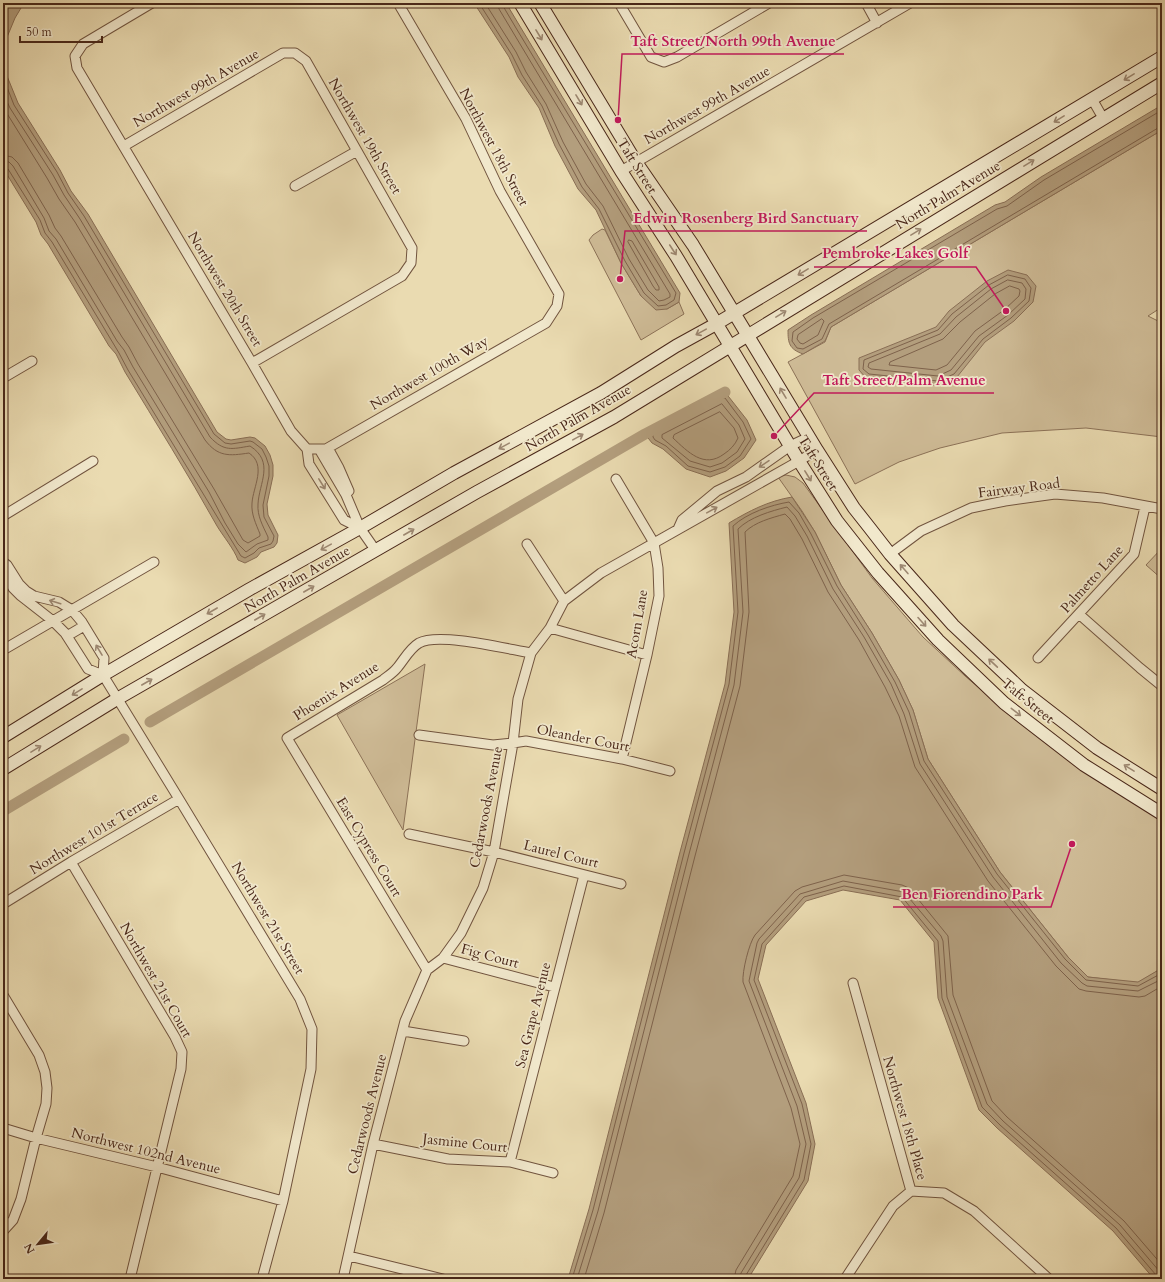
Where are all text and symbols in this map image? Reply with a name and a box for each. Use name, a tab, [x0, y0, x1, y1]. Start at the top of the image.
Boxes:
scale bar	[20, 18, 102, 44]
text: 50 m	[26, 24, 53, 40]
callout: Taft Street/North 99th Avenue	[622, 27, 844, 54]
one-way arrow	[536, 29, 544, 41]
text: Taft Street/North 99th Avenue	[630, 31, 836, 51]
street label: Northwest 99th Avenue	[129, 44, 263, 132]
street label: Northwest 99th Avenue	[640, 61, 774, 149]
street label: Northwest 19th Street	[324, 74, 406, 198]
one-way arrow	[1123, 74, 1135, 82]
street label: Northwest 18th Street	[455, 85, 533, 210]
one-way arrow	[575, 94, 583, 106]
one-way arrow	[1053, 116, 1065, 124]
street label: Taft Street	[612, 134, 662, 198]
street label: North Palm Avenue	[892, 156, 1004, 234]
one-way arrow	[1023, 159, 1035, 167]
callout: Edwin Rosenberg Bird Sanctuary	[625, 204, 867, 231]
text: Edwin Rosenberg Bird Sanctuary	[633, 208, 860, 228]
street label: Northwest 20th Street	[183, 228, 267, 351]
one-way arrow	[910, 228, 921, 236]
callout: Pembroke Lakes Golf	[814, 240, 976, 267]
text: Pembroke Lakes Golf	[822, 243, 971, 263]
one-way arrow	[669, 244, 677, 255]
one-way arrow	[797, 268, 809, 276]
one-way arrow	[775, 310, 787, 318]
one-way arrow	[695, 329, 707, 337]
street label: Northwest 100th Way	[366, 331, 492, 415]
callout: Taft Street/Palm Avenue	[814, 366, 994, 393]
text: Taft Street/Palm Avenue	[822, 370, 986, 390]
street label: North Palm Avenue	[522, 380, 634, 456]
one-way arrow	[778, 387, 786, 399]
street label: Taft Street	[793, 431, 843, 495]
one-way arrow	[572, 432, 584, 440]
one-way arrow	[498, 443, 510, 450]
one-way arrow	[759, 460, 770, 468]
one-way arrow	[805, 470, 813, 482]
street label: Fairway Road	[977, 473, 1062, 502]
one-way arrow	[318, 478, 326, 490]
one-way arrow	[706, 506, 718, 514]
one-way arrow	[403, 527, 415, 535]
street label: North Palm Avenue	[241, 541, 353, 617]
street label: Palmetto Lane	[1056, 541, 1128, 617]
one-way arrow	[320, 544, 332, 551]
one-way arrow	[899, 564, 908, 574]
one-way arrow	[303, 585, 315, 593]
street label: Acorn Lane	[622, 588, 652, 660]
one-way arrow	[49, 598, 62, 605]
one-way arrow	[207, 608, 219, 616]
one-way arrow	[254, 613, 266, 621]
one-way arrow	[918, 617, 927, 627]
one-way arrow	[94, 644, 102, 656]
street label: Phoenix Avenue	[289, 657, 383, 725]
one-way arrow	[988, 658, 998, 668]
street label: Taft Street	[998, 674, 1059, 728]
one-way arrow	[141, 677, 153, 685]
one-way arrow	[71, 687, 82, 696]
one-way arrow	[1010, 708, 1021, 716]
street label: Oleander Court	[535, 720, 632, 756]
one-way arrow	[30, 745, 41, 753]
street label: Cedarwoods Avenue	[465, 745, 507, 869]
one-way arrow	[1124, 764, 1135, 772]
street label: Northwest 101st Terrace	[26, 787, 162, 879]
street label: East Cypress Court	[332, 794, 407, 901]
street label: Laurel Court	[522, 836, 601, 873]
street label: Northwest 21st Street	[227, 858, 309, 978]
callout: Ben Fiorendino Park	[893, 880, 1051, 907]
text: Ben Fiorendino Park	[901, 884, 1044, 904]
street label: Northwest 21st Court	[115, 919, 197, 1041]
street label: Fig Court	[459, 939, 522, 973]
street label: Sea Grape Avenue	[511, 960, 555, 1070]
street label: Cedarwoods Avenue	[343, 1052, 391, 1176]
street label: Northwest 18th Place	[878, 1054, 932, 1182]
street label: Northwest 102nd Avenue	[69, 1123, 223, 1179]
street label: Jasmine Court	[420, 1129, 509, 1157]
north arrow	[18, 1224, 58, 1264]
text: N	[21, 1240, 39, 1256]

